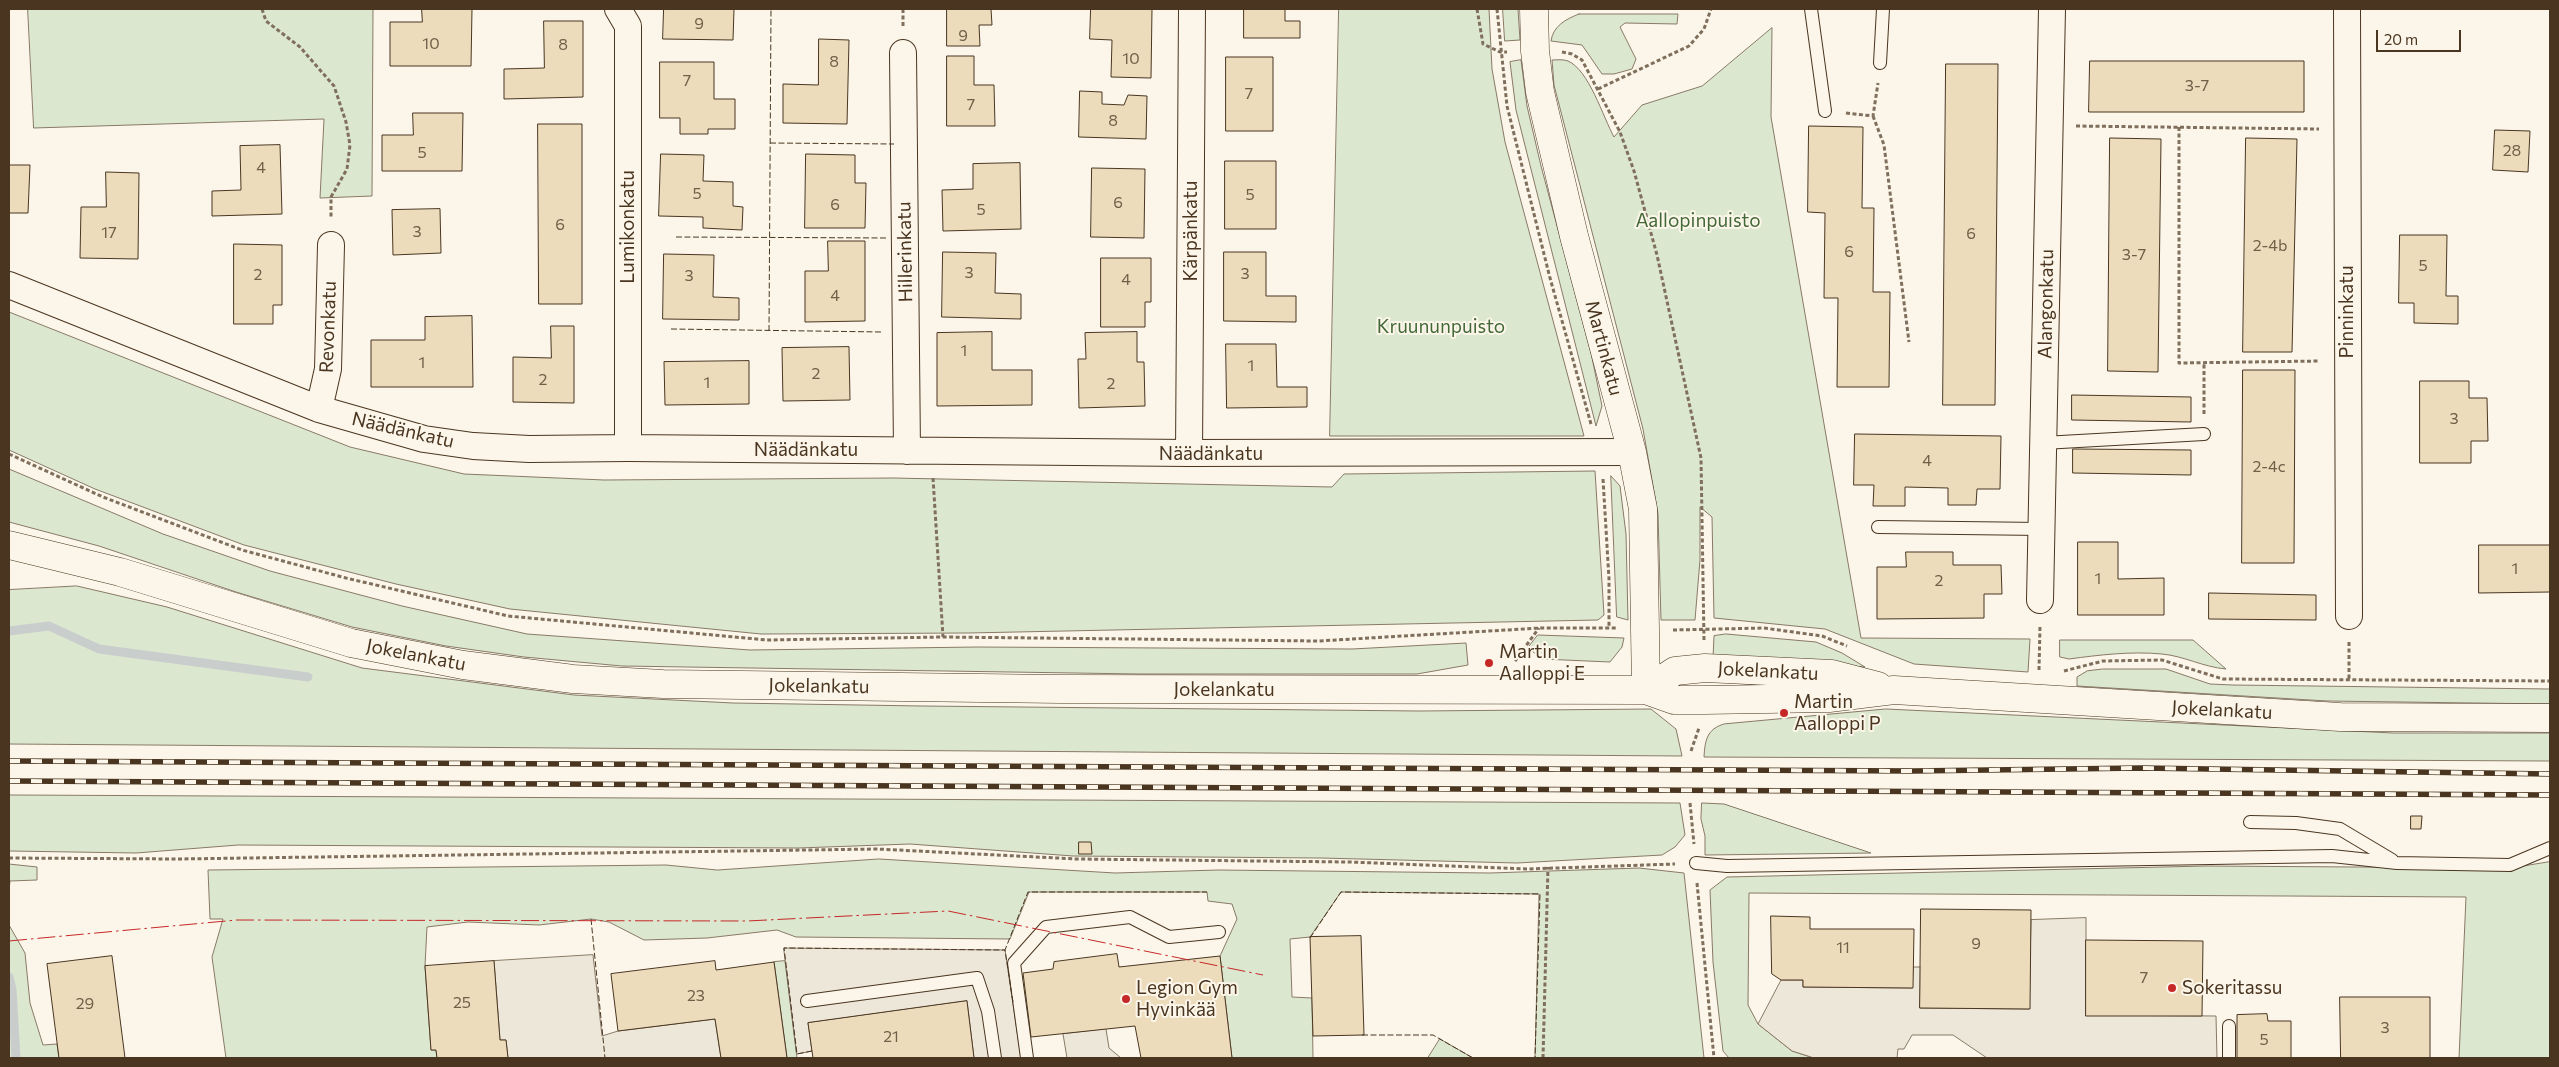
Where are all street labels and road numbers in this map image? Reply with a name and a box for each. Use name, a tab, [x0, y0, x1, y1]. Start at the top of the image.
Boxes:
street label: Lumikonkatu	[617, 170, 639, 284]
street label: Kärpänkatu	[1180, 181, 1202, 281]
street label: Hillerinkatu	[893, 201, 917, 303]
street label: Alangonkatu	[2034, 249, 2058, 359]
street label: Pinninkatu	[2336, 266, 2358, 358]
street label: Revonkatu	[315, 281, 341, 373]
street label: Martinkatu	[1580, 298, 1628, 398]
street label: Näädänkatu	[350, 407, 456, 453]
street label: Näädänkatu	[754, 439, 858, 461]
street label: Näädänkatu	[1159, 443, 1263, 465]
street label: Jokelankatu	[364, 634, 468, 676]
street label: Jokelankatu	[1717, 657, 1819, 685]
street label: Jokelankatu	[768, 674, 870, 698]
street label: Jokelankatu	[1173, 679, 1275, 701]
street label: Jokelankatu	[2171, 696, 2273, 724]

